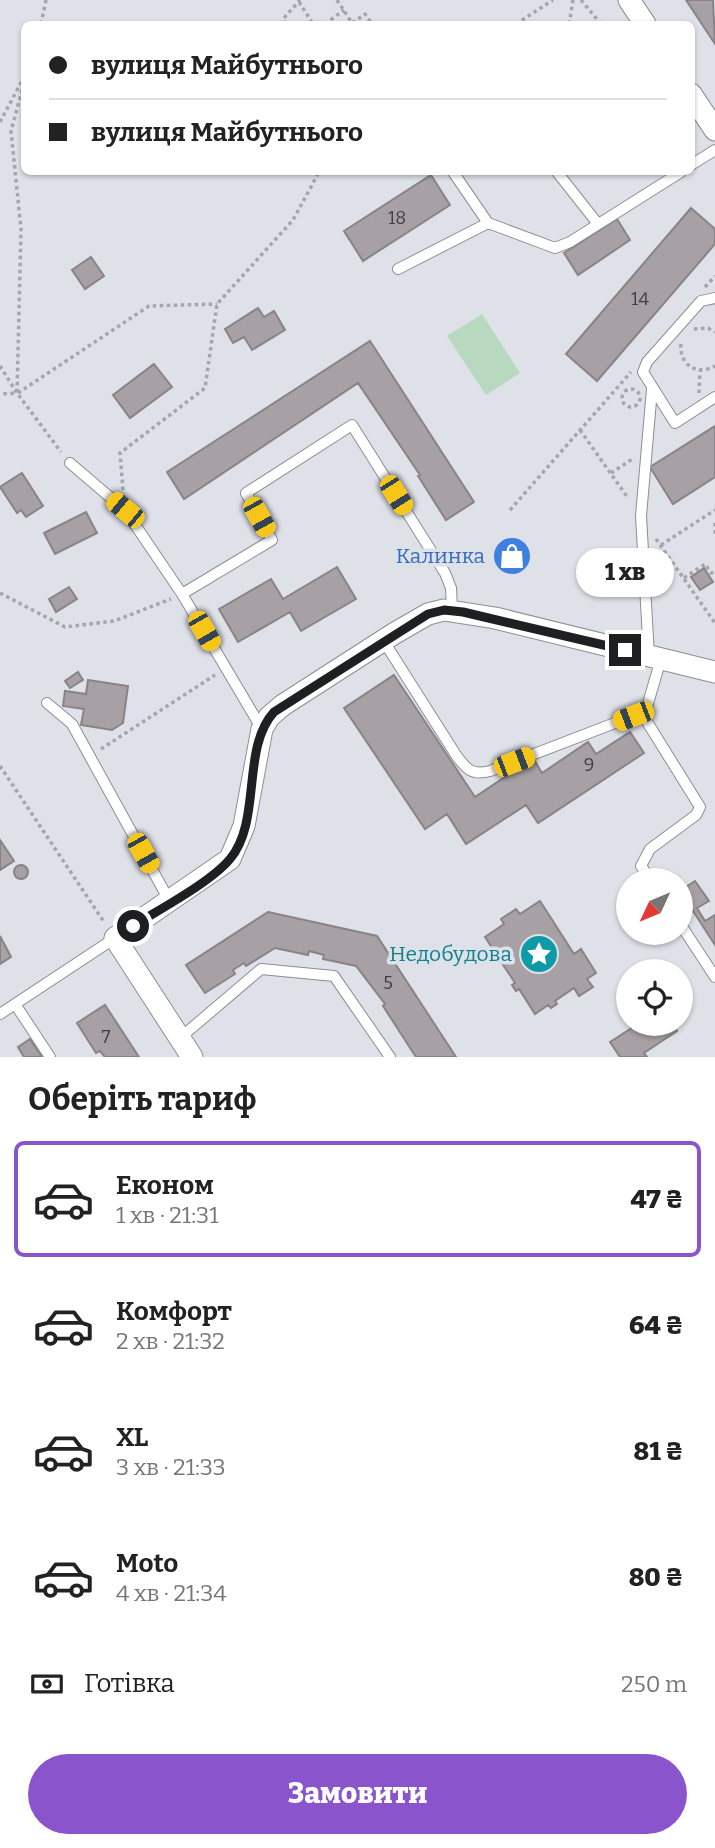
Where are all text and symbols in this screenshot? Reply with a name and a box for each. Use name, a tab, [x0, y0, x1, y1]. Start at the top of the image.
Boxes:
text: вулиця Майбутнього	[91, 50, 363, 81]
text: вулиця Майбутнього	[91, 117, 363, 148]
house number: 18	[388, 207, 406, 229]
house number: 14	[631, 288, 649, 310]
car	[376, 472, 417, 518]
car	[103, 488, 148, 532]
car	[240, 494, 279, 540]
shop icon: Калинка	[491, 535, 533, 577]
place label: Калинка	[396, 543, 485, 569]
callout: 1 хв	[576, 548, 674, 598]
text: 1 хв	[605, 558, 645, 586]
car	[185, 608, 224, 654]
route end	[609, 634, 641, 666]
car	[610, 699, 657, 733]
car	[491, 745, 538, 779]
house number: 9	[584, 754, 594, 776]
car	[124, 830, 163, 876]
north arrow	[616, 868, 693, 945]
map controls	[616, 868, 693, 1036]
route start	[117, 910, 149, 942]
place icon: Недобудова	[518, 933, 560, 975]
place label: Недобудова	[389, 941, 512, 967]
button: locate	[616, 959, 693, 1036]
house number: 5	[383, 972, 393, 994]
house number: 7	[101, 1026, 111, 1048]
text: Оберіть тариф	[28, 1080, 256, 1118]
icon: car	[32, 1168, 95, 1231]
text: Економ	[116, 1170, 214, 1201]
text: 47 ₴	[630, 1184, 683, 1215]
text: 1 хв · 21:31	[116, 1201, 219, 1229]
icon: car	[32, 1294, 95, 1357]
text: Комфорт	[116, 1296, 232, 1327]
text: 64 ₴	[629, 1310, 683, 1341]
text: 2 хв · 21:32	[116, 1327, 225, 1355]
icon: car	[32, 1420, 95, 1483]
text: XL	[116, 1422, 148, 1453]
text: 81 ₴	[634, 1436, 683, 1467]
text: 3 хв · 21:33	[116, 1453, 226, 1481]
icon: car	[32, 1546, 95, 1609]
text: Moto	[116, 1548, 178, 1579]
text: 80 ₴	[629, 1562, 683, 1593]
text: 4 хв · 21:34	[116, 1579, 227, 1607]
icon: cash	[28, 1665, 66, 1703]
text: Готівка	[84, 1668, 175, 1699]
text: 250 m	[621, 1670, 687, 1698]
button: Замовити	[28, 1754, 687, 1834]

